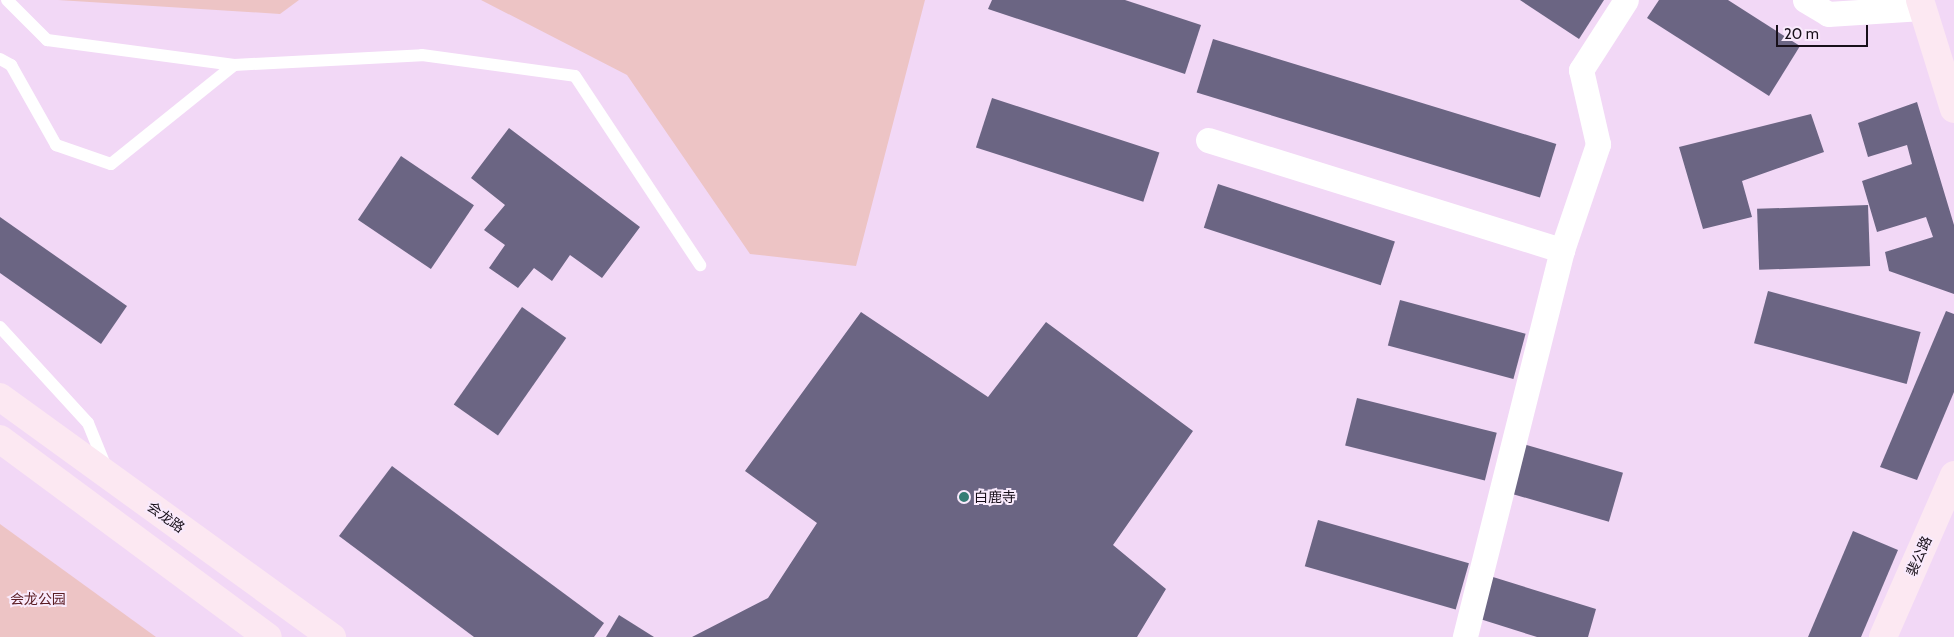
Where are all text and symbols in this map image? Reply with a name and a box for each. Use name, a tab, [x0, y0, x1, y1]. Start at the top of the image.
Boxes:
scale bar	[1779, 15, 1872, 47]
text: 20 m	[1784, 25, 1819, 43]
place label: 白鹿寺	[974, 489, 1016, 505]
marker: 白鹿寺	[958, 491, 970, 503]
street label: 会龙路	[144, 498, 188, 536]
street label: 裴公路	[1903, 533, 1935, 579]
park label: 会龙公园	[10, 591, 66, 607]

